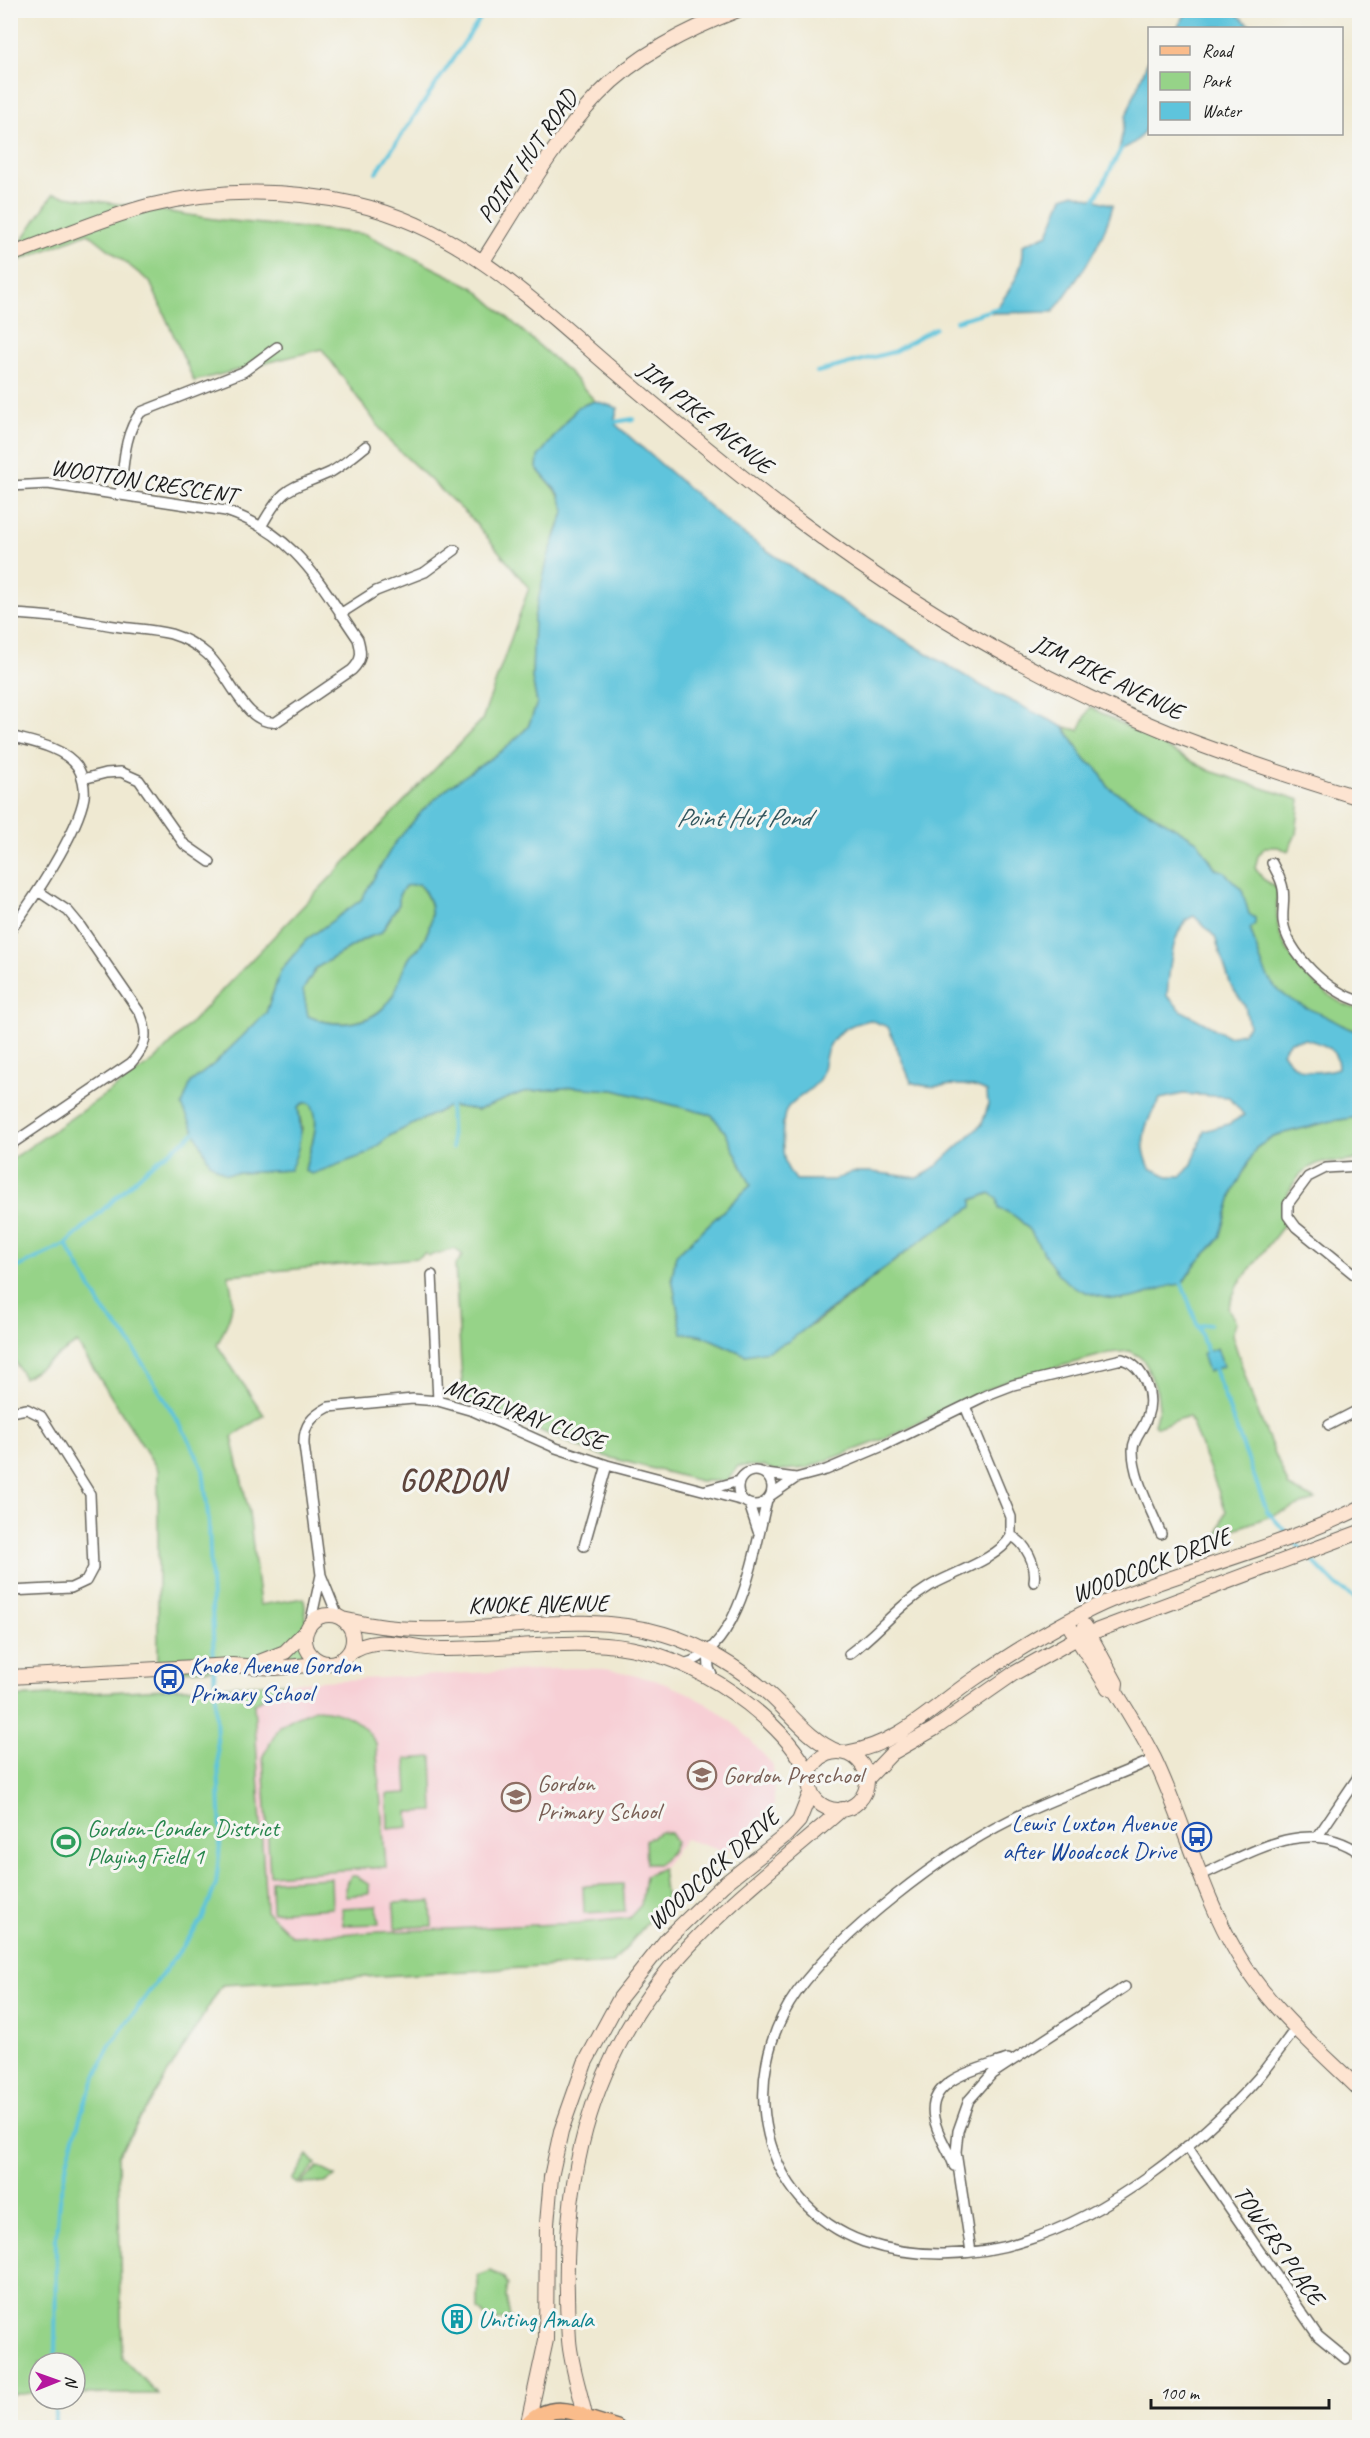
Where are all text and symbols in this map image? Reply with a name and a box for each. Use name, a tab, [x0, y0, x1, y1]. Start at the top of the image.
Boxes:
legend	[1148, 27, 1343, 135]
text: Road	[1202, 40, 1235, 62]
text: Park	[1202, 70, 1232, 92]
street label: POINT HUT ROAD	[470, 82, 585, 228]
text: Water	[1202, 100, 1243, 122]
street label: JIM PIKE AVENUE	[632, 353, 782, 482]
street label: WOOTTON CRESCENT	[49, 451, 244, 511]
street label: JIM PIKE AVENUE	[1027, 627, 1191, 728]
water label: Point Hut Pond	[676, 801, 818, 834]
street label: MCGILVRAY CLOSE	[441, 1371, 612, 1458]
district label: GORDON	[400, 1461, 510, 1499]
street label: WOODCOCK DRIVE	[1068, 1520, 1237, 1609]
street label: KNOKE AVENUE	[468, 1588, 611, 1620]
place label: Knoke Avenue Gordon Primary School	[190, 1650, 362, 1708]
bus stop icon: Knoke Avenue Gordon Primary School	[153, 1663, 185, 1695]
school or university icon: Gordon Preschool	[686, 1759, 718, 1791]
place label: Gordon Preschool	[723, 1760, 867, 1790]
place label: Gordon Primary School	[537, 1768, 664, 1826]
school or university icon: Gordon Primary School	[500, 1781, 532, 1813]
street label: WOODCOCK DRIVE	[641, 1800, 787, 1936]
place label: Lewis Luxton Avenue after Woodcock Drive	[1002, 1808, 1178, 1866]
place label: Gordon-Conder District Playing Field 1	[87, 1813, 281, 1871]
bus stop icon: Lewis Luxton Avenue after Woodcock Drive	[1181, 1821, 1213, 1853]
sports icon: Gordon-Conder District Playing Field 1	[50, 1826, 82, 1858]
street label: TOWERS PLACE	[1227, 2180, 1333, 2313]
building icon: Uniting Amala	[441, 2303, 473, 2335]
place label: Uniting Amala	[478, 2304, 595, 2334]
north arrow	[27, 2351, 87, 2411]
scale bar	[1151, 2372, 1330, 2410]
text: N	[61, 2376, 81, 2389]
text: 100 m	[1160, 2382, 1201, 2404]

